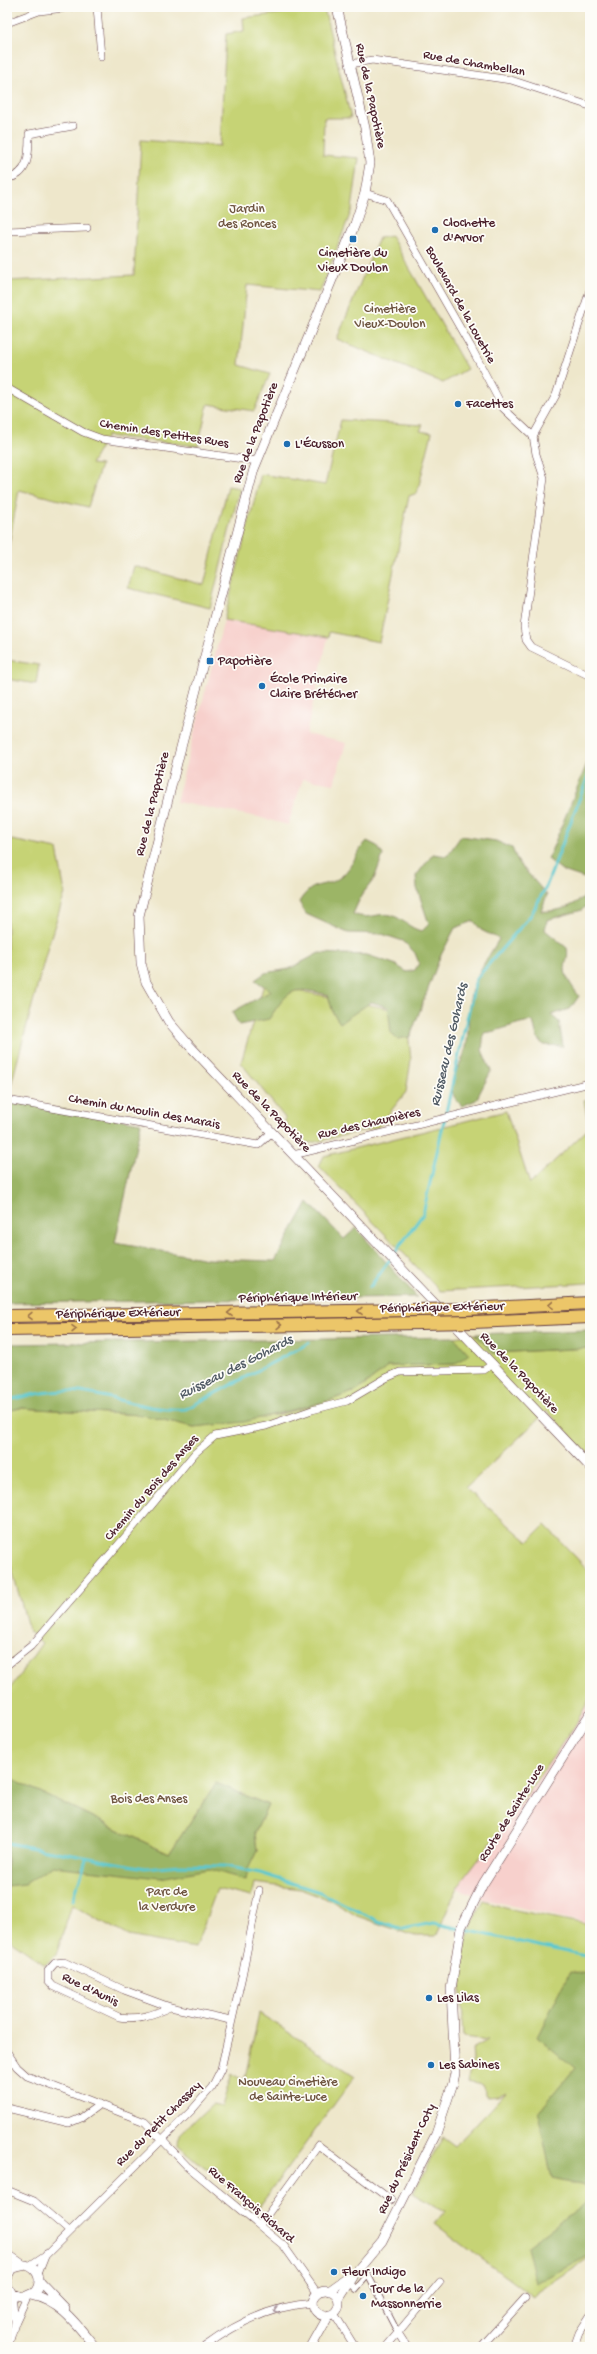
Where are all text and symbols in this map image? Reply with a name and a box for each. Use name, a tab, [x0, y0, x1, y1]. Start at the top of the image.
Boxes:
street label: Rue de la Papotière	[352, 42, 389, 150]
street label: Rue de Chambellan	[422, 48, 527, 80]
park label: Jardin des Ronces	[218, 202, 277, 232]
place label: Clochette d'Arvor	[443, 216, 495, 246]
marker: Clochette d'Arvor	[430, 225, 440, 235]
marker: Cimetière du Vieux Doulon	[348, 234, 358, 244]
street label: Boulevard de la Louetrie	[421, 243, 499, 366]
place label: Cimetière du Vieux Doulon	[317, 246, 389, 276]
park label: Cimetière Vieux-Doulon	[354, 302, 426, 332]
street label: Rue de la Papotière	[230, 380, 282, 486]
place label: Facettes	[465, 397, 514, 412]
marker: Facettes	[453, 399, 463, 409]
street label: Chemin des Petites Rues	[98, 416, 231, 452]
place label: L'Écusson	[295, 436, 345, 452]
marker: L'Écusson	[282, 439, 292, 449]
place label: Papotière	[217, 654, 272, 669]
marker: Papotière	[205, 656, 215, 666]
place label: École Primaire Claire Brétécher	[270, 671, 358, 702]
marker: École Primaire Claire Brétécher	[257, 681, 267, 691]
street label: Rue de la Papotière	[133, 750, 173, 858]
water label: Ruisseau des Gohards	[428, 980, 473, 1108]
street label: Rue de la Papotière	[228, 1068, 314, 1156]
street label: Chemin du Moulin des Marais	[67, 1091, 222, 1133]
street label: Rue des Chaupières	[317, 1105, 423, 1143]
street label: Périphérique Intérieur	[238, 1289, 359, 1307]
street label: Périphérique Extérieur	[379, 1299, 506, 1317]
one-way arrow	[548, 1301, 554, 1310]
street label: Périphérique Extérieur	[55, 1305, 182, 1323]
one-way arrow	[357, 1307, 363, 1315]
one-way arrow	[227, 1309, 233, 1317]
one-way arrow	[27, 1312, 33, 1320]
one-way arrow	[276, 1321, 282, 1329]
one-way arrow	[71, 1324, 77, 1333]
street label: Rue de la Papotière	[476, 1329, 562, 1417]
water label: Ruisseau des Gohards	[176, 1331, 298, 1404]
street label: Chemin du Bois des Anses	[102, 1431, 203, 1544]
street label: Route de Sainte-Luce	[476, 1761, 548, 1865]
park label: Bois des Anses	[110, 1792, 188, 1807]
park label: Parc de la Verdure	[139, 1885, 196, 1915]
street label: Rue d'Aunis	[59, 1970, 122, 2011]
place label: Les Lilas	[437, 1991, 480, 2006]
marker: Les Lilas	[424, 1993, 434, 2003]
place label: Les Sabines	[439, 2058, 500, 2073]
marker: Les Sabines	[426, 2060, 436, 2070]
park label: Nouveau cimetière de Sainte-Luce	[238, 2075, 338, 2105]
street label: Rue du Petit Chassay	[113, 2078, 205, 2170]
street label: Rue du Président Coty	[375, 2101, 439, 2217]
street label: Rue François Richard	[205, 2163, 298, 2248]
place label: Fleur Indigo	[341, 2265, 406, 2280]
marker: Fleur Indigo	[329, 2267, 339, 2277]
place label: Tour de la Massonnerrie	[370, 2282, 442, 2312]
marker: Tour de la Massonnerrie	[358, 2291, 368, 2301]
one-way arrow	[273, 2306, 280, 2315]

